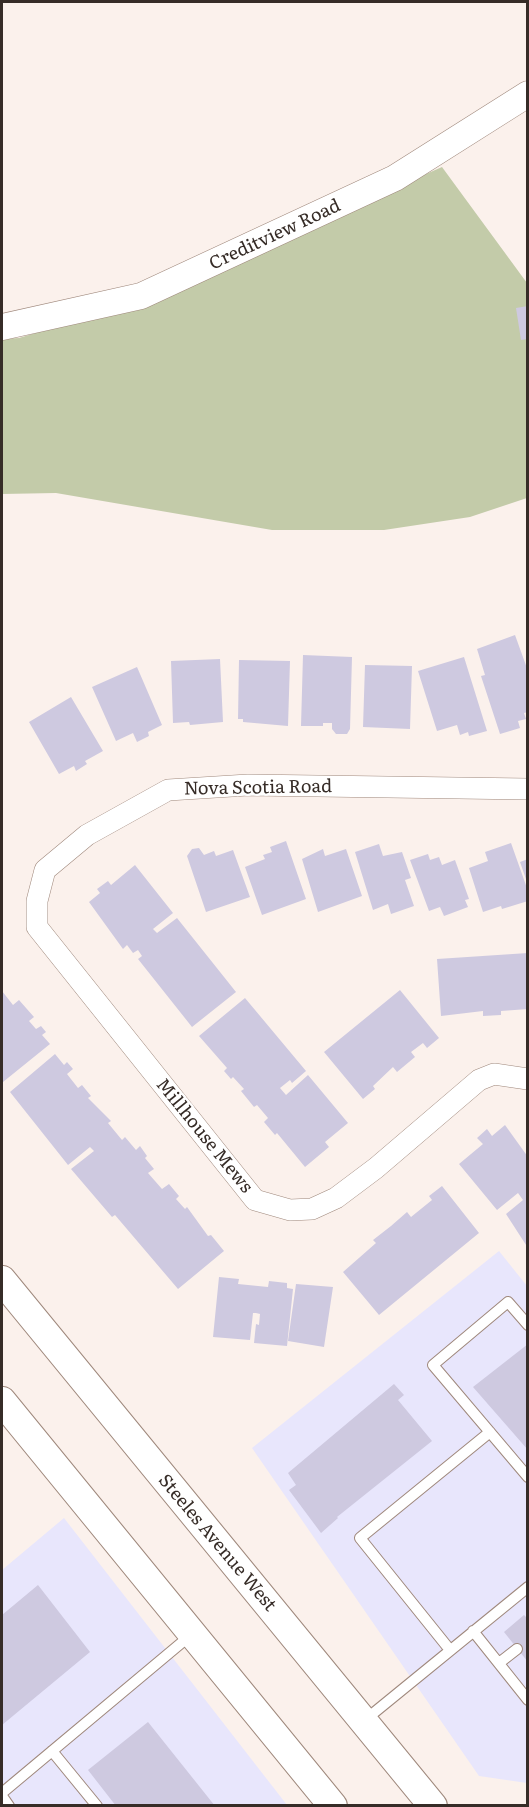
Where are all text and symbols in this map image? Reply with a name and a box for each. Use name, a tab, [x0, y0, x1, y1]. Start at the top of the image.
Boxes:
street label: Creditview Road	[206, 195, 344, 275]
street label: Nova Scotia Road	[184, 776, 332, 800]
street label: Millhouse Mews	[151, 1074, 257, 1198]
street label: Steeles Avenue West	[153, 1470, 281, 1616]

